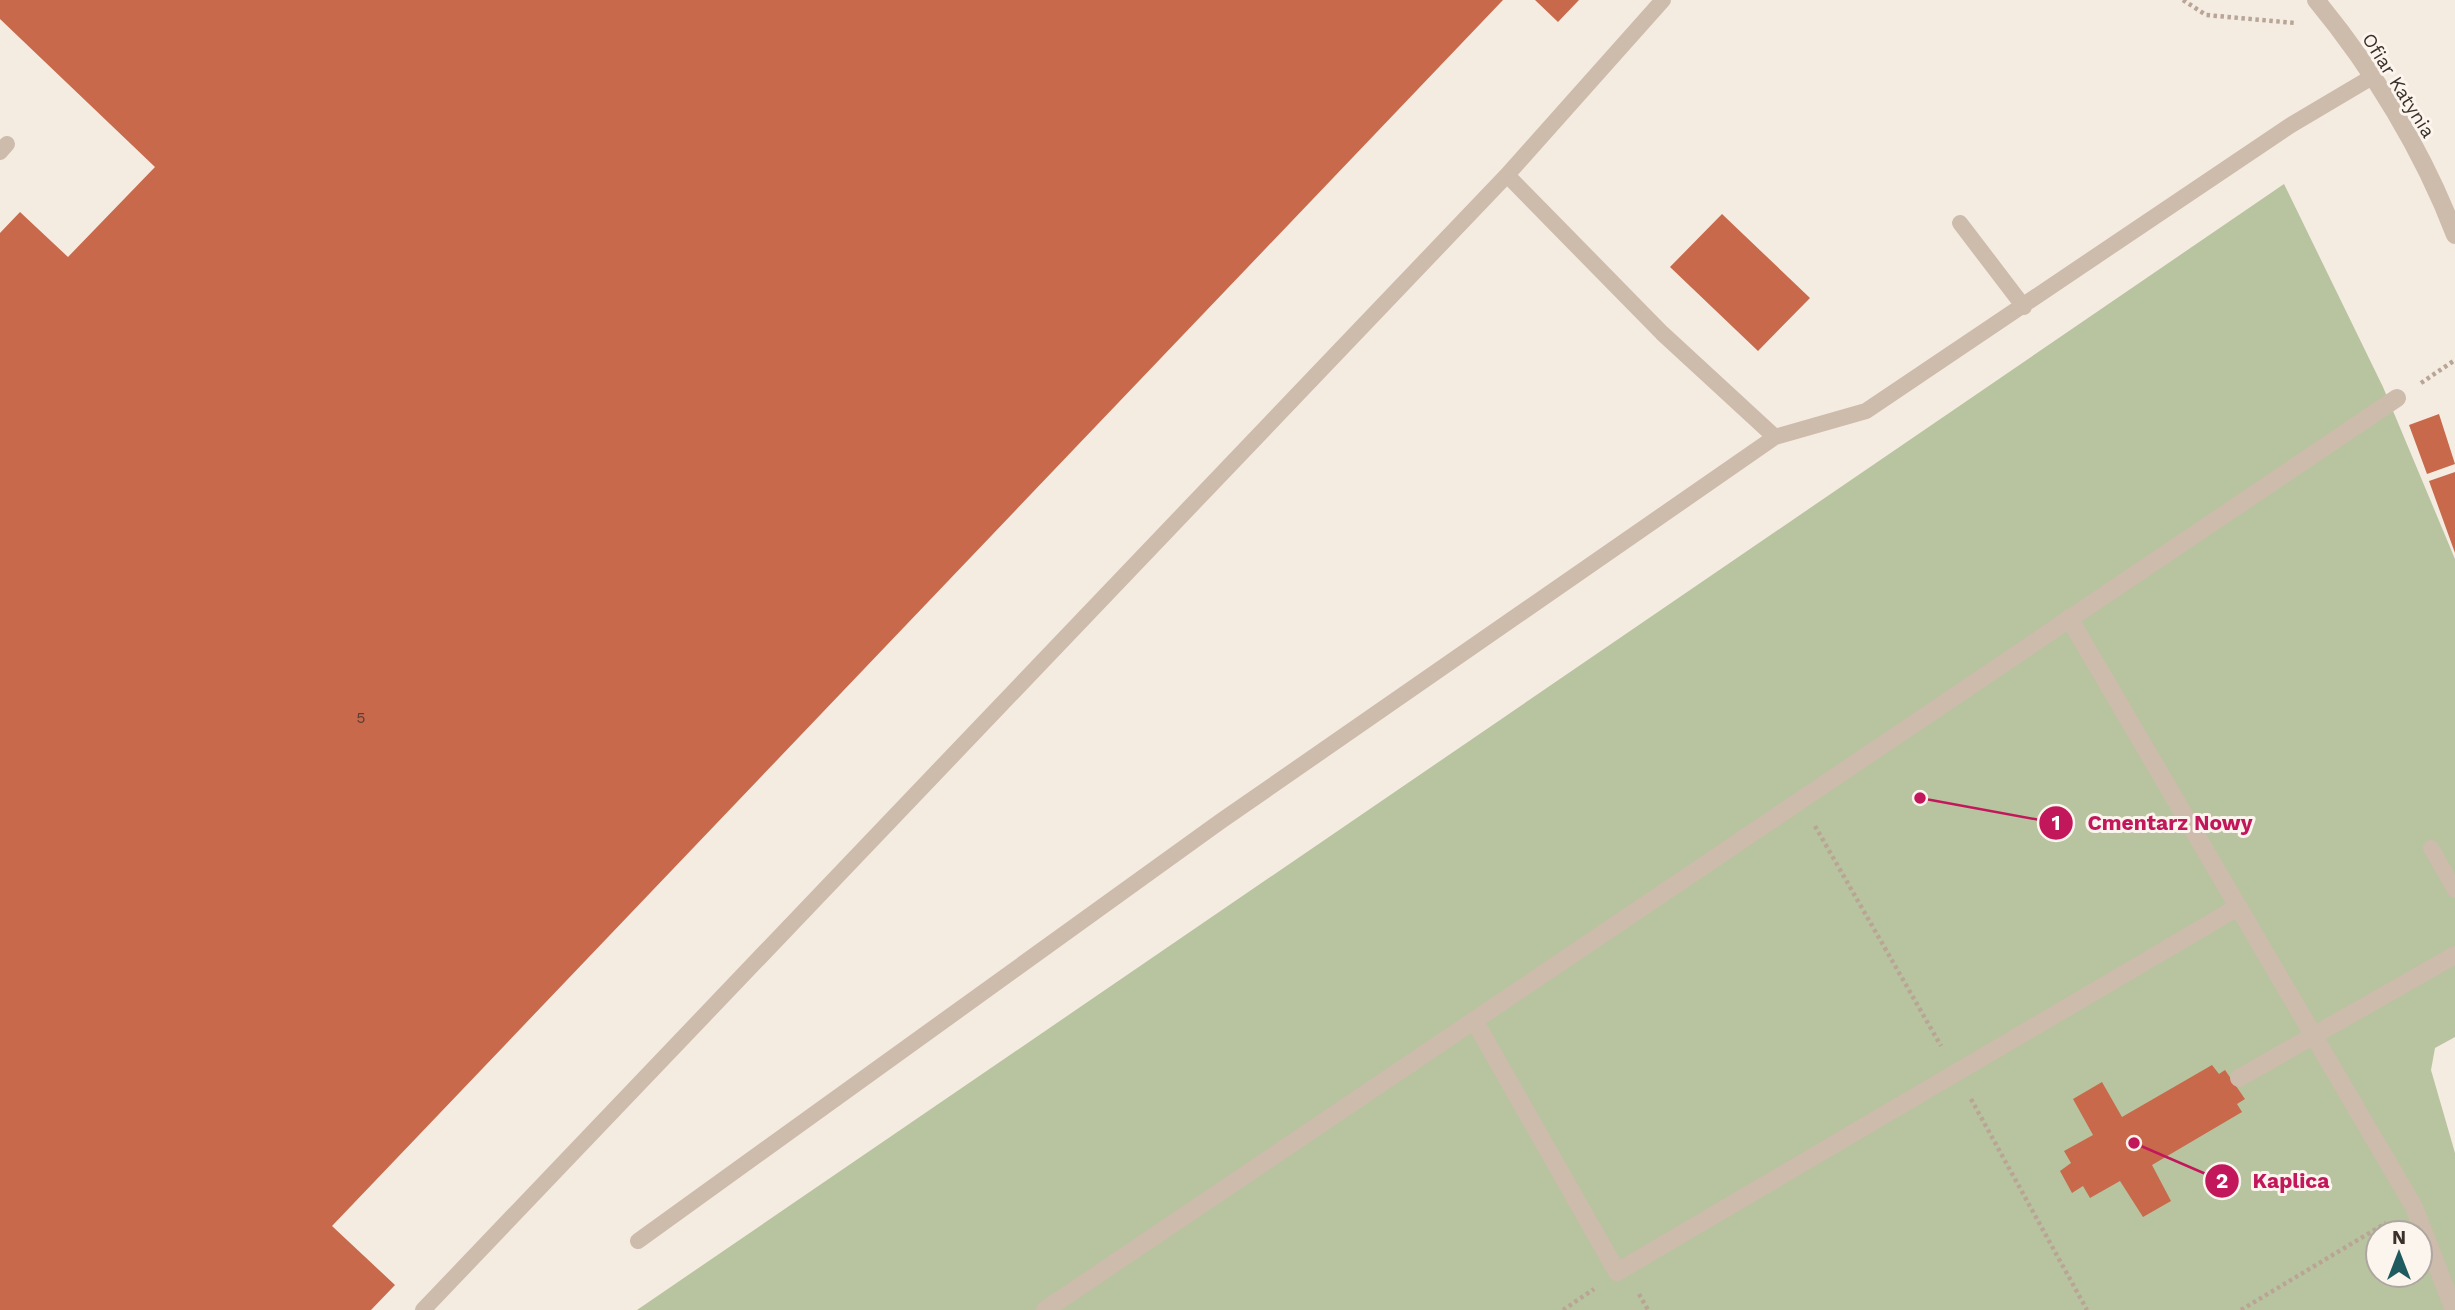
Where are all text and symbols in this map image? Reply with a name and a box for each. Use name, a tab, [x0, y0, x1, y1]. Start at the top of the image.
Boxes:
street label: Ofiar Katynia	[2357, 29, 2440, 142]
house number: 5	[356, 708, 366, 727]
callout: Cmentarz Nowy	[2039, 802, 2267, 844]
text: 1	[2051, 810, 2061, 835]
text: Cmentarz Nowy	[2087, 810, 2253, 835]
callout: Kaplica	[2204, 1160, 2344, 1202]
text: 2	[2216, 1168, 2228, 1193]
text: Kaplica	[2253, 1168, 2330, 1193]
north arrow	[2364, 1219, 2434, 1289]
text: N	[2392, 1226, 2406, 1249]

